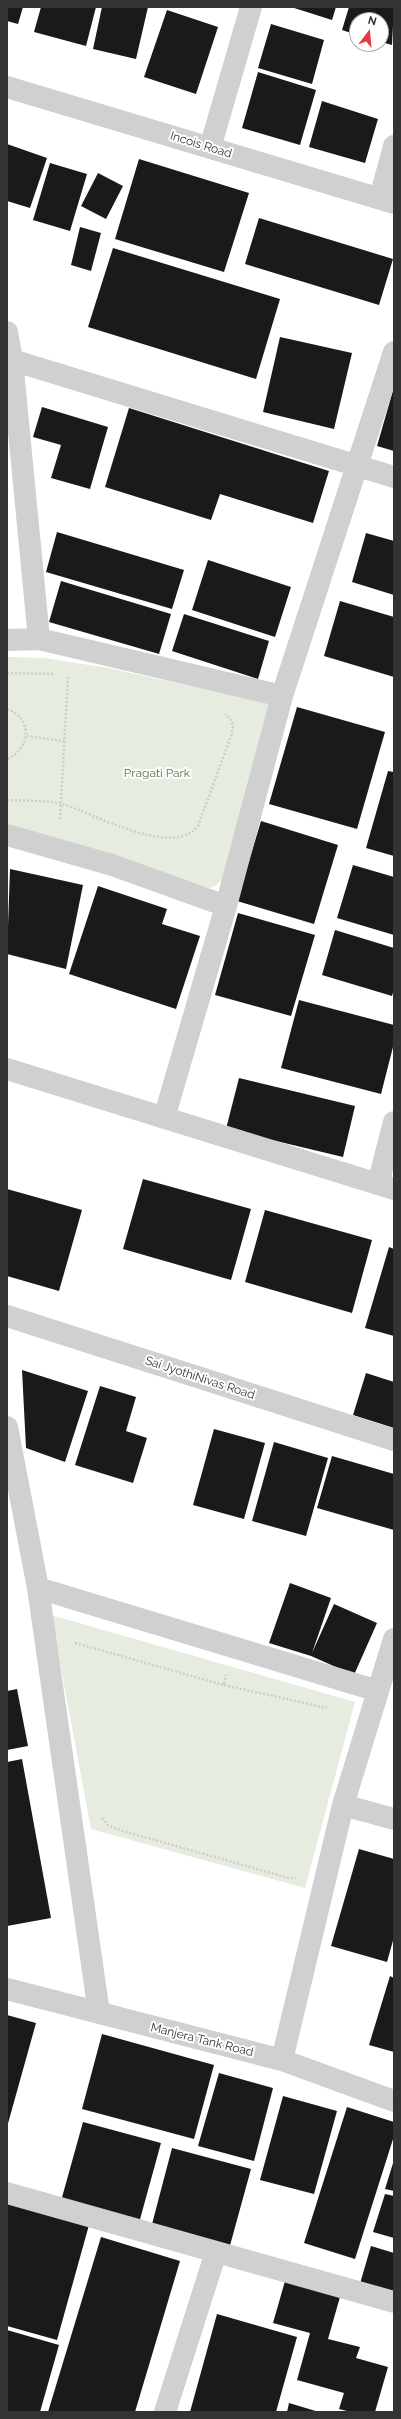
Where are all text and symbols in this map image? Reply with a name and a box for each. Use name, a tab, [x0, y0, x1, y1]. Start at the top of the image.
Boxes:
north arrow	[349, 12, 389, 52]
text: N	[366, 14, 378, 28]
street label: Incois Road	[168, 129, 234, 161]
park label: Pragati Park	[124, 766, 190, 780]
street label: Sai JyothiNivas Road	[143, 1353, 257, 1403]
street label: Manjera Tank Road	[149, 2020, 255, 2060]

